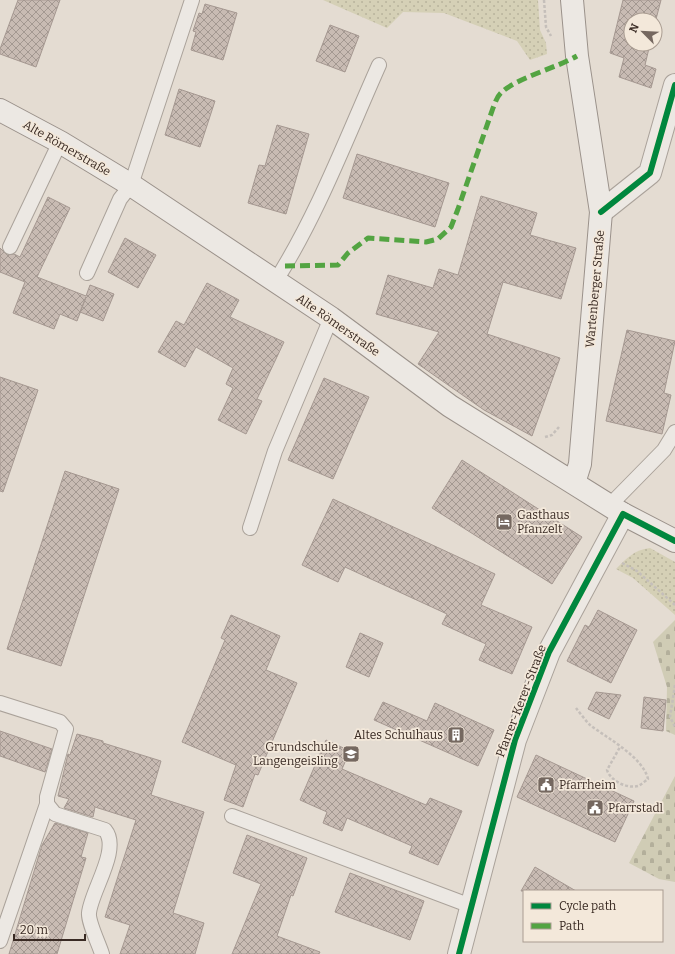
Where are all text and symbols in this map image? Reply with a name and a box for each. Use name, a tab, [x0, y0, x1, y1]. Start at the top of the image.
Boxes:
north arrow	[623, 12, 663, 52]
text: N	[627, 21, 642, 35]
street label: Alte Römerstraße	[21, 117, 113, 179]
street label: Wartenberger Straße	[583, 230, 607, 348]
street label: Alte Römerstraße	[294, 291, 382, 359]
place label: Gasthaus Pfanzelt	[517, 508, 570, 536]
hotel icon: Gasthaus Pfanzelt	[494, 512, 514, 532]
street label: Pfarrer-Kerer-Straße	[493, 643, 549, 759]
building icon: Altes Schulhaus	[446, 725, 466, 745]
place label: Altes Schulhaus	[354, 728, 443, 742]
place label: Grundschule Langengeisling	[253, 740, 338, 768]
school or university icon: Grundschule Langengeisling	[341, 744, 361, 764]
public building icon: Pfarrheim	[536, 775, 556, 795]
place label: Pfarrheim	[559, 778, 617, 792]
public building icon: Pfarrstadl	[585, 798, 605, 818]
place label: Pfarrstadl	[608, 801, 664, 815]
legend	[523, 890, 663, 942]
text: Cycle path	[559, 899, 617, 913]
scale bar	[14, 916, 85, 942]
text: Path	[559, 919, 585, 933]
text: 20 m	[20, 923, 49, 937]

